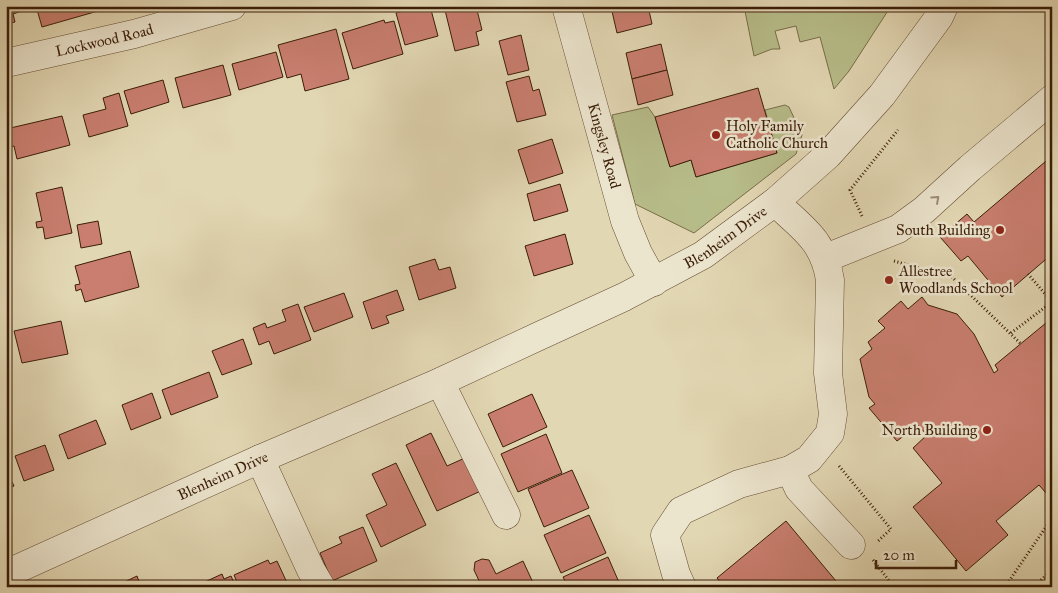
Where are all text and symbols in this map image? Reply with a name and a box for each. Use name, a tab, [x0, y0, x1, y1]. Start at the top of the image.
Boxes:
street label: Lockwood Road	[54, 20, 156, 61]
street label: Kingsley Road	[584, 101, 625, 191]
place label: Holy Family Catholic Church	[726, 117, 829, 152]
marker: Holy Family Catholic Church	[710, 129, 722, 141]
one-way arrow	[931, 196, 940, 205]
street label: Blenheim Drive	[681, 202, 770, 273]
place label: South Building	[896, 221, 991, 239]
marker: South Building	[994, 224, 1006, 236]
place label: Allestree Woodlands School	[898, 262, 1014, 297]
marker: Allestree Woodlands School	[883, 274, 895, 286]
place label: North Building	[882, 421, 978, 439]
marker: North Building	[981, 424, 993, 436]
street label: Blenheim Drive	[175, 448, 271, 504]
scale bar	[876, 538, 956, 570]
text: 20 m	[883, 546, 915, 564]

